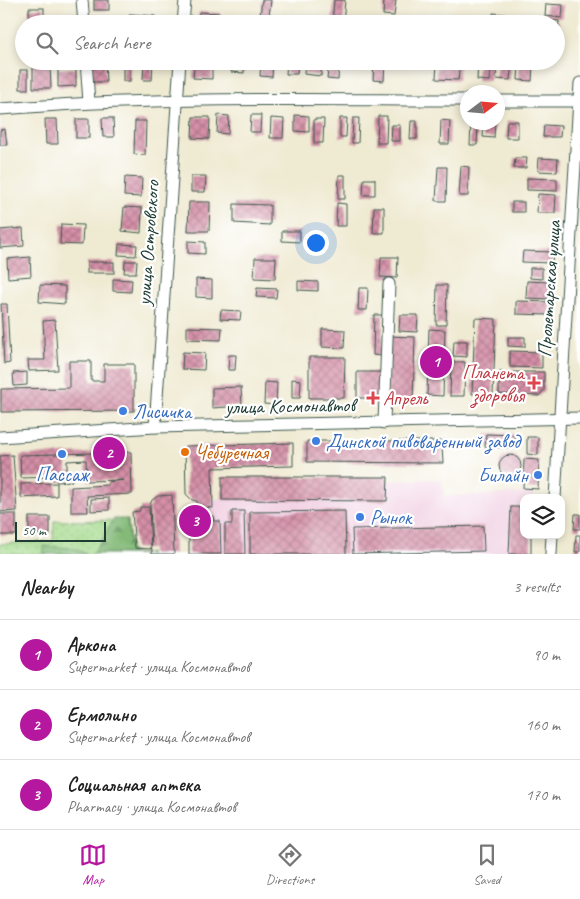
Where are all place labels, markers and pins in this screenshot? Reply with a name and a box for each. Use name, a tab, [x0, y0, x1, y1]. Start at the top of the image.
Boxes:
pin: 1	[420, 343, 452, 381]
place label: Планета здоровья	[462, 360, 526, 409]
marker: Планета здоровья	[528, 377, 540, 389]
place label: Апрель	[383, 386, 429, 411]
marker: Апрель	[367, 392, 379, 404]
place label: Лисичка	[133, 399, 193, 424]
marker: Лисичка	[117, 405, 129, 417]
place label: Динской пивоваренный завод	[326, 429, 522, 455]
pin: 2	[93, 434, 125, 472]
marker: Динской пивоваренный завод	[310, 435, 322, 447]
place label: Чебуречная	[195, 440, 270, 465]
marker: Чебуречная	[179, 446, 191, 458]
marker: Пассаж	[56, 448, 68, 460]
place label: Пассаж	[36, 462, 91, 487]
place label: Билайн	[478, 463, 530, 488]
marker: Билайн	[532, 469, 544, 481]
pin: 3	[179, 502, 211, 540]
place label: Рынок	[370, 505, 413, 530]
marker: Рынок	[354, 511, 366, 523]

